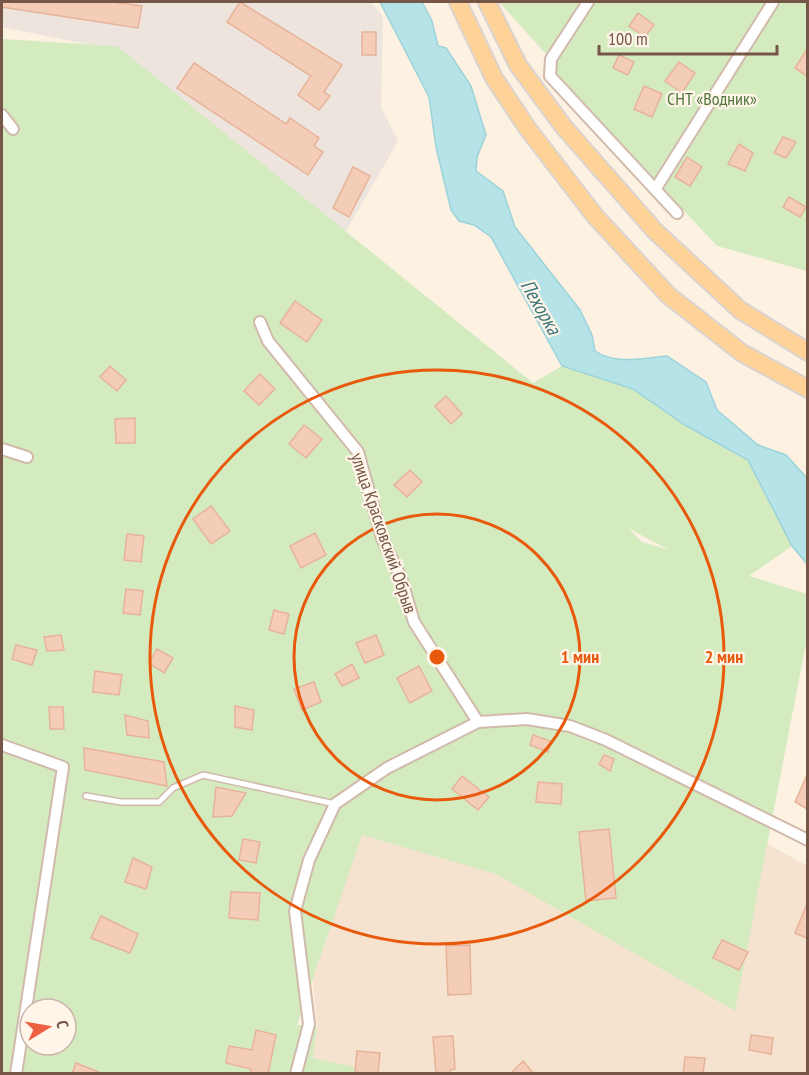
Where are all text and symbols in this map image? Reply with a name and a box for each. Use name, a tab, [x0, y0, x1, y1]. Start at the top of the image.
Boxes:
scale bar	[599, 18, 778, 56]
text: 100 m	[608, 27, 648, 50]
park label: СНТ «Водник»	[667, 87, 757, 110]
water label: Пехорка	[515, 275, 568, 340]
street label: улица Красковский Обрыв	[346, 450, 422, 616]
text: 1 мин	[561, 645, 599, 668]
text: 2 мин	[705, 645, 743, 668]
centre of rings	[427, 647, 447, 667]
north arrow	[18, 997, 78, 1057]
text: С	[52, 1019, 73, 1030]

